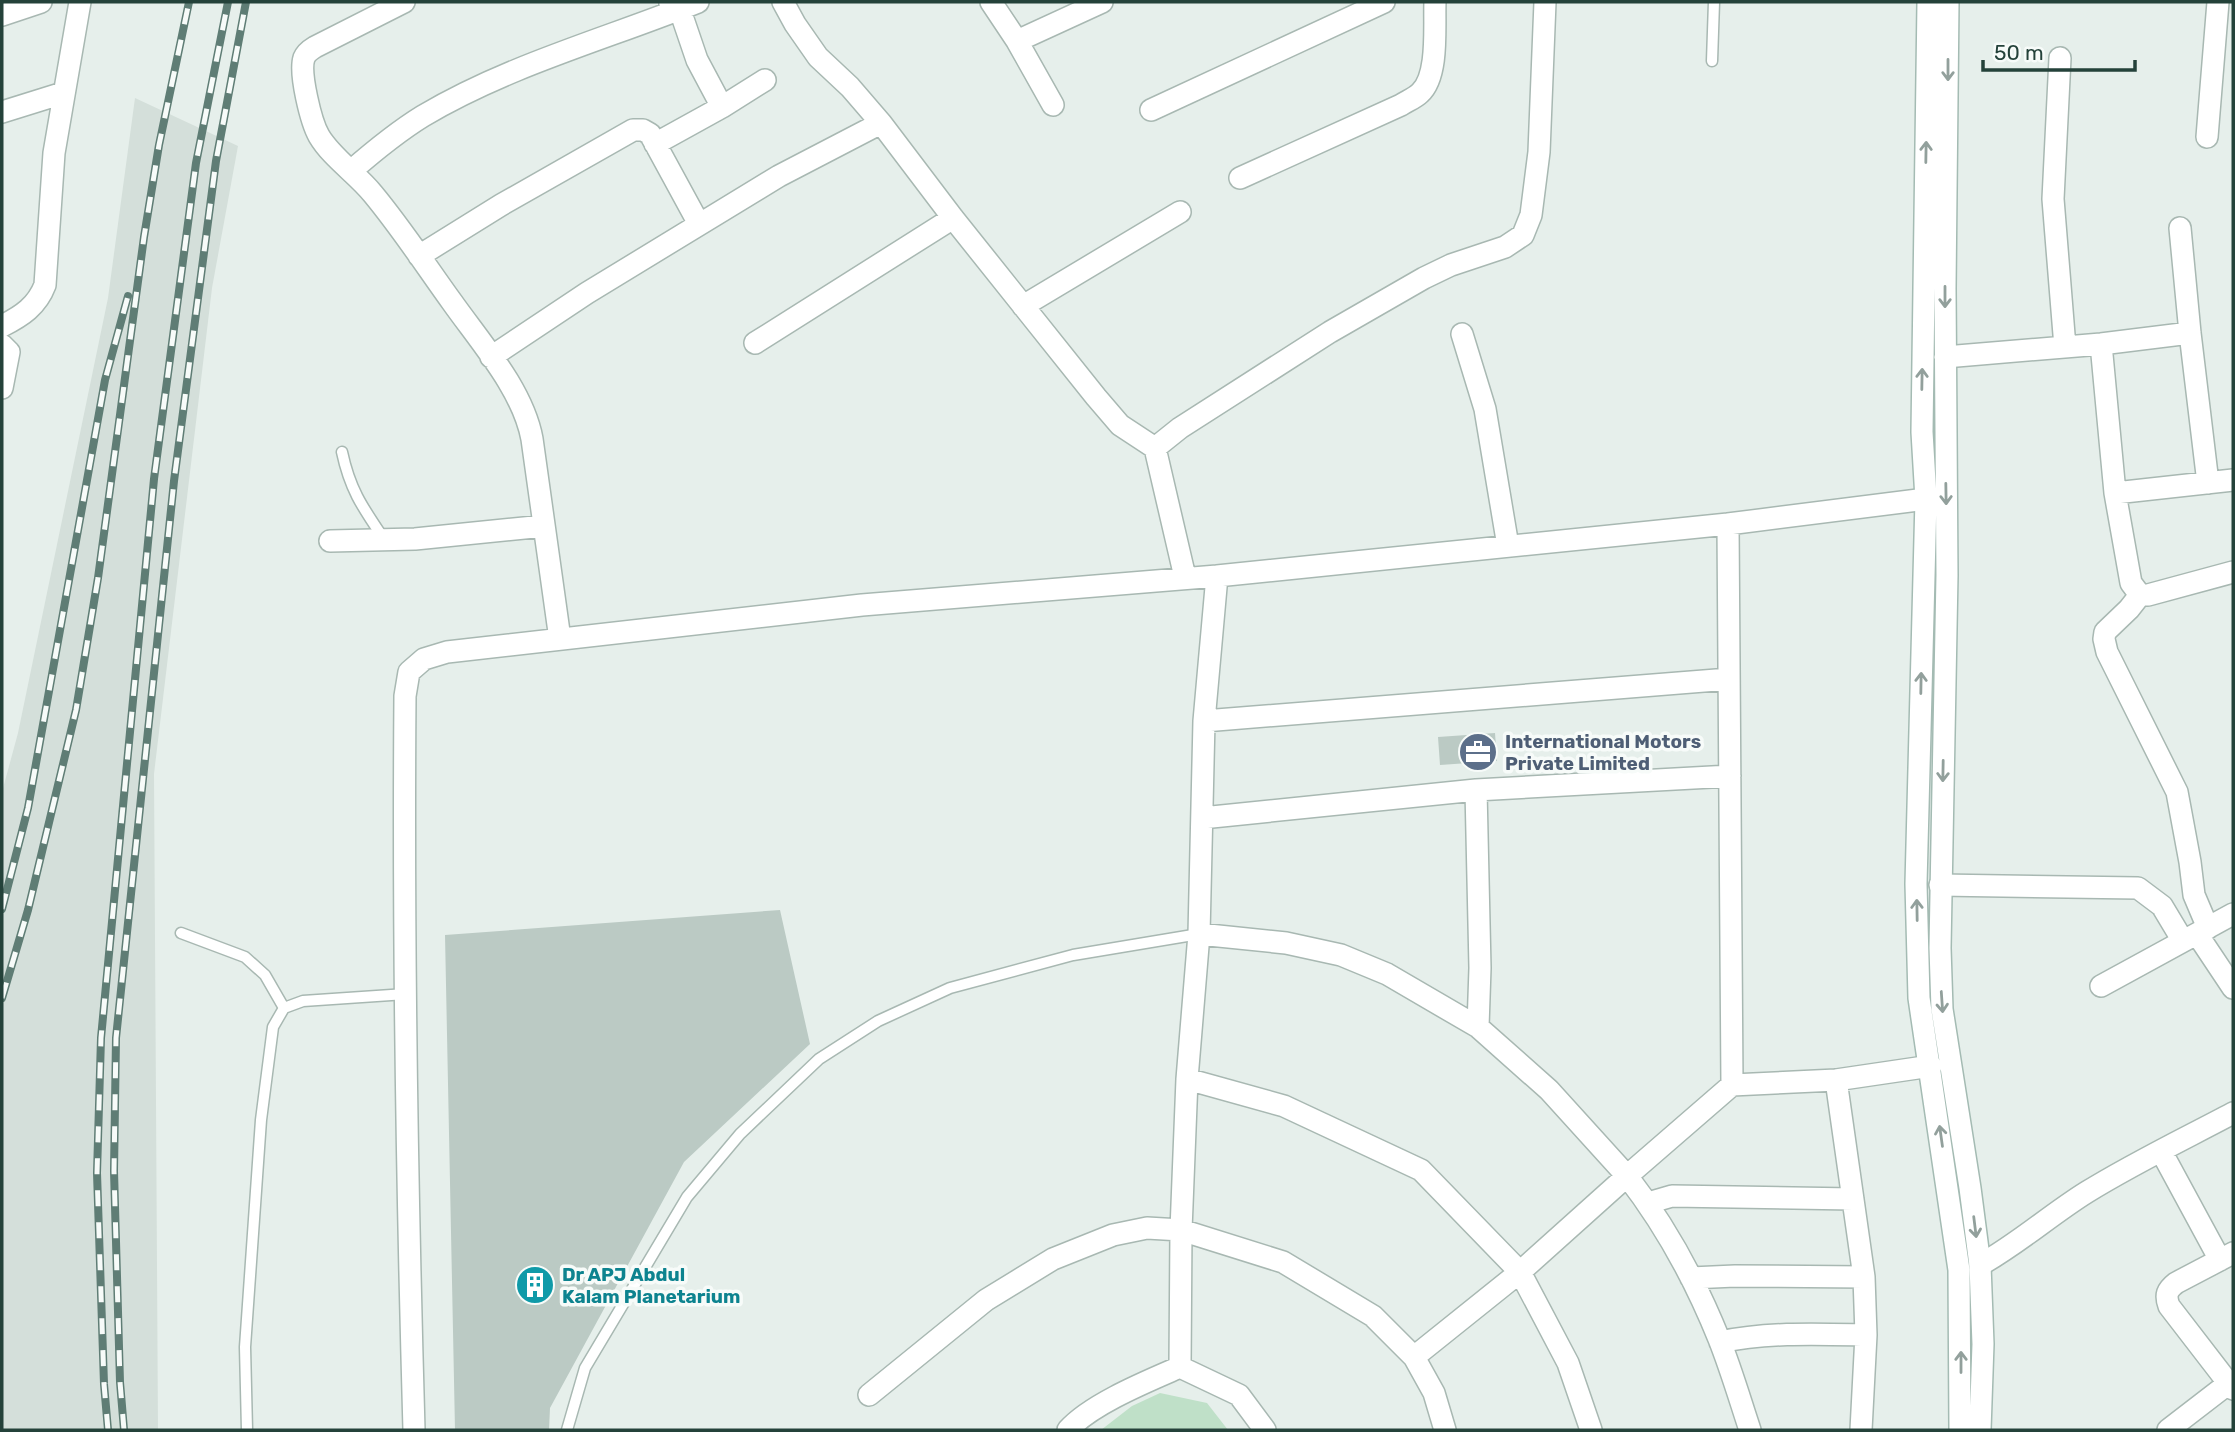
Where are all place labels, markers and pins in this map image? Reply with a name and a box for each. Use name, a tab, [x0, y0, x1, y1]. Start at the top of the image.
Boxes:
place label: International Motors Private Limited	[1505, 730, 1701, 775]
office icon: International Motors Private Limited	[1457, 731, 1499, 773]
place label: Dr APJ Abdul Kalam Planetarium	[562, 1263, 740, 1308]
building icon: Dr APJ Abdul Kalam Planetarium	[514, 1264, 556, 1306]

